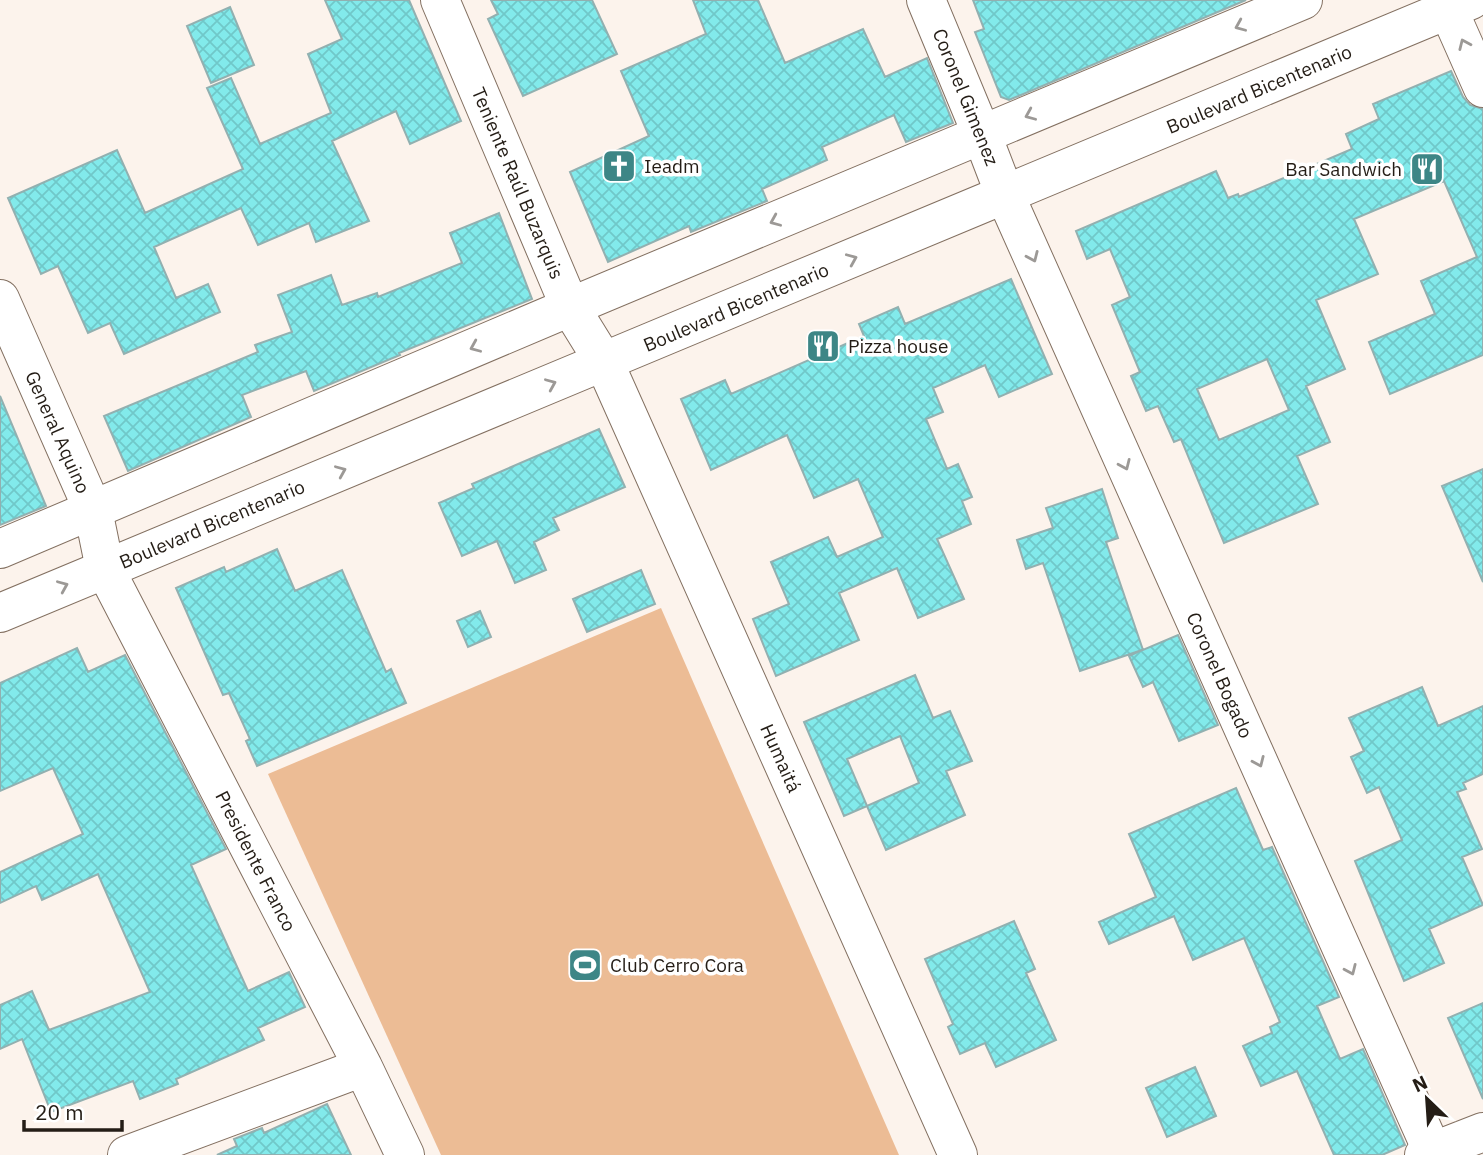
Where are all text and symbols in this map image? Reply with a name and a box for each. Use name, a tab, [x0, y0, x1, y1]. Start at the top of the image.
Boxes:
one-way arrow	[1234, 18, 1246, 32]
street label: Coronel Gimenez	[928, 25, 1004, 169]
street label: Boulevard Bicentenario	[1163, 39, 1355, 139]
one-way arrow	[1458, 39, 1472, 51]
street label: Teniente Raúl Buzarquis	[467, 84, 569, 282]
one-way arrow	[1025, 106, 1037, 120]
church icon: Ieadm	[600, 147, 638, 185]
restaurant icon: Bar Sandwich	[1408, 150, 1446, 188]
place label: Ieadm	[644, 154, 700, 178]
place label: Bar Sandwich	[1285, 157, 1402, 181]
one-way arrow	[770, 213, 782, 227]
one-way arrow	[1025, 250, 1039, 262]
one-way arrow	[845, 253, 857, 267]
street label: Boulevard Bicentenario	[640, 257, 832, 357]
restaurant icon: Pizza house	[804, 327, 842, 365]
place label: Pizza house	[848, 334, 948, 358]
one-way arrow	[469, 339, 481, 353]
street label: General Aquino	[20, 367, 96, 497]
one-way arrow	[544, 378, 556, 392]
one-way arrow	[1117, 458, 1131, 470]
one-way arrow	[334, 465, 346, 479]
street label: Boulevard Bicentenario	[116, 474, 308, 574]
one-way arrow	[56, 581, 68, 595]
street label: Coronel Bogado	[1181, 608, 1259, 742]
street label: Humaitá	[755, 720, 807, 796]
one-way arrow	[1250, 755, 1264, 767]
street label: Presidente Franco	[210, 787, 302, 935]
sports icon: Club Cerro Cora	[566, 946, 604, 984]
place label: Club Cerro Cora	[610, 953, 744, 977]
one-way arrow	[1343, 962, 1357, 975]
north arrow	[1392, 1064, 1462, 1134]
text: N	[1409, 1070, 1431, 1097]
scale bar	[24, 1088, 122, 1132]
text: 20 m	[35, 1098, 84, 1126]

